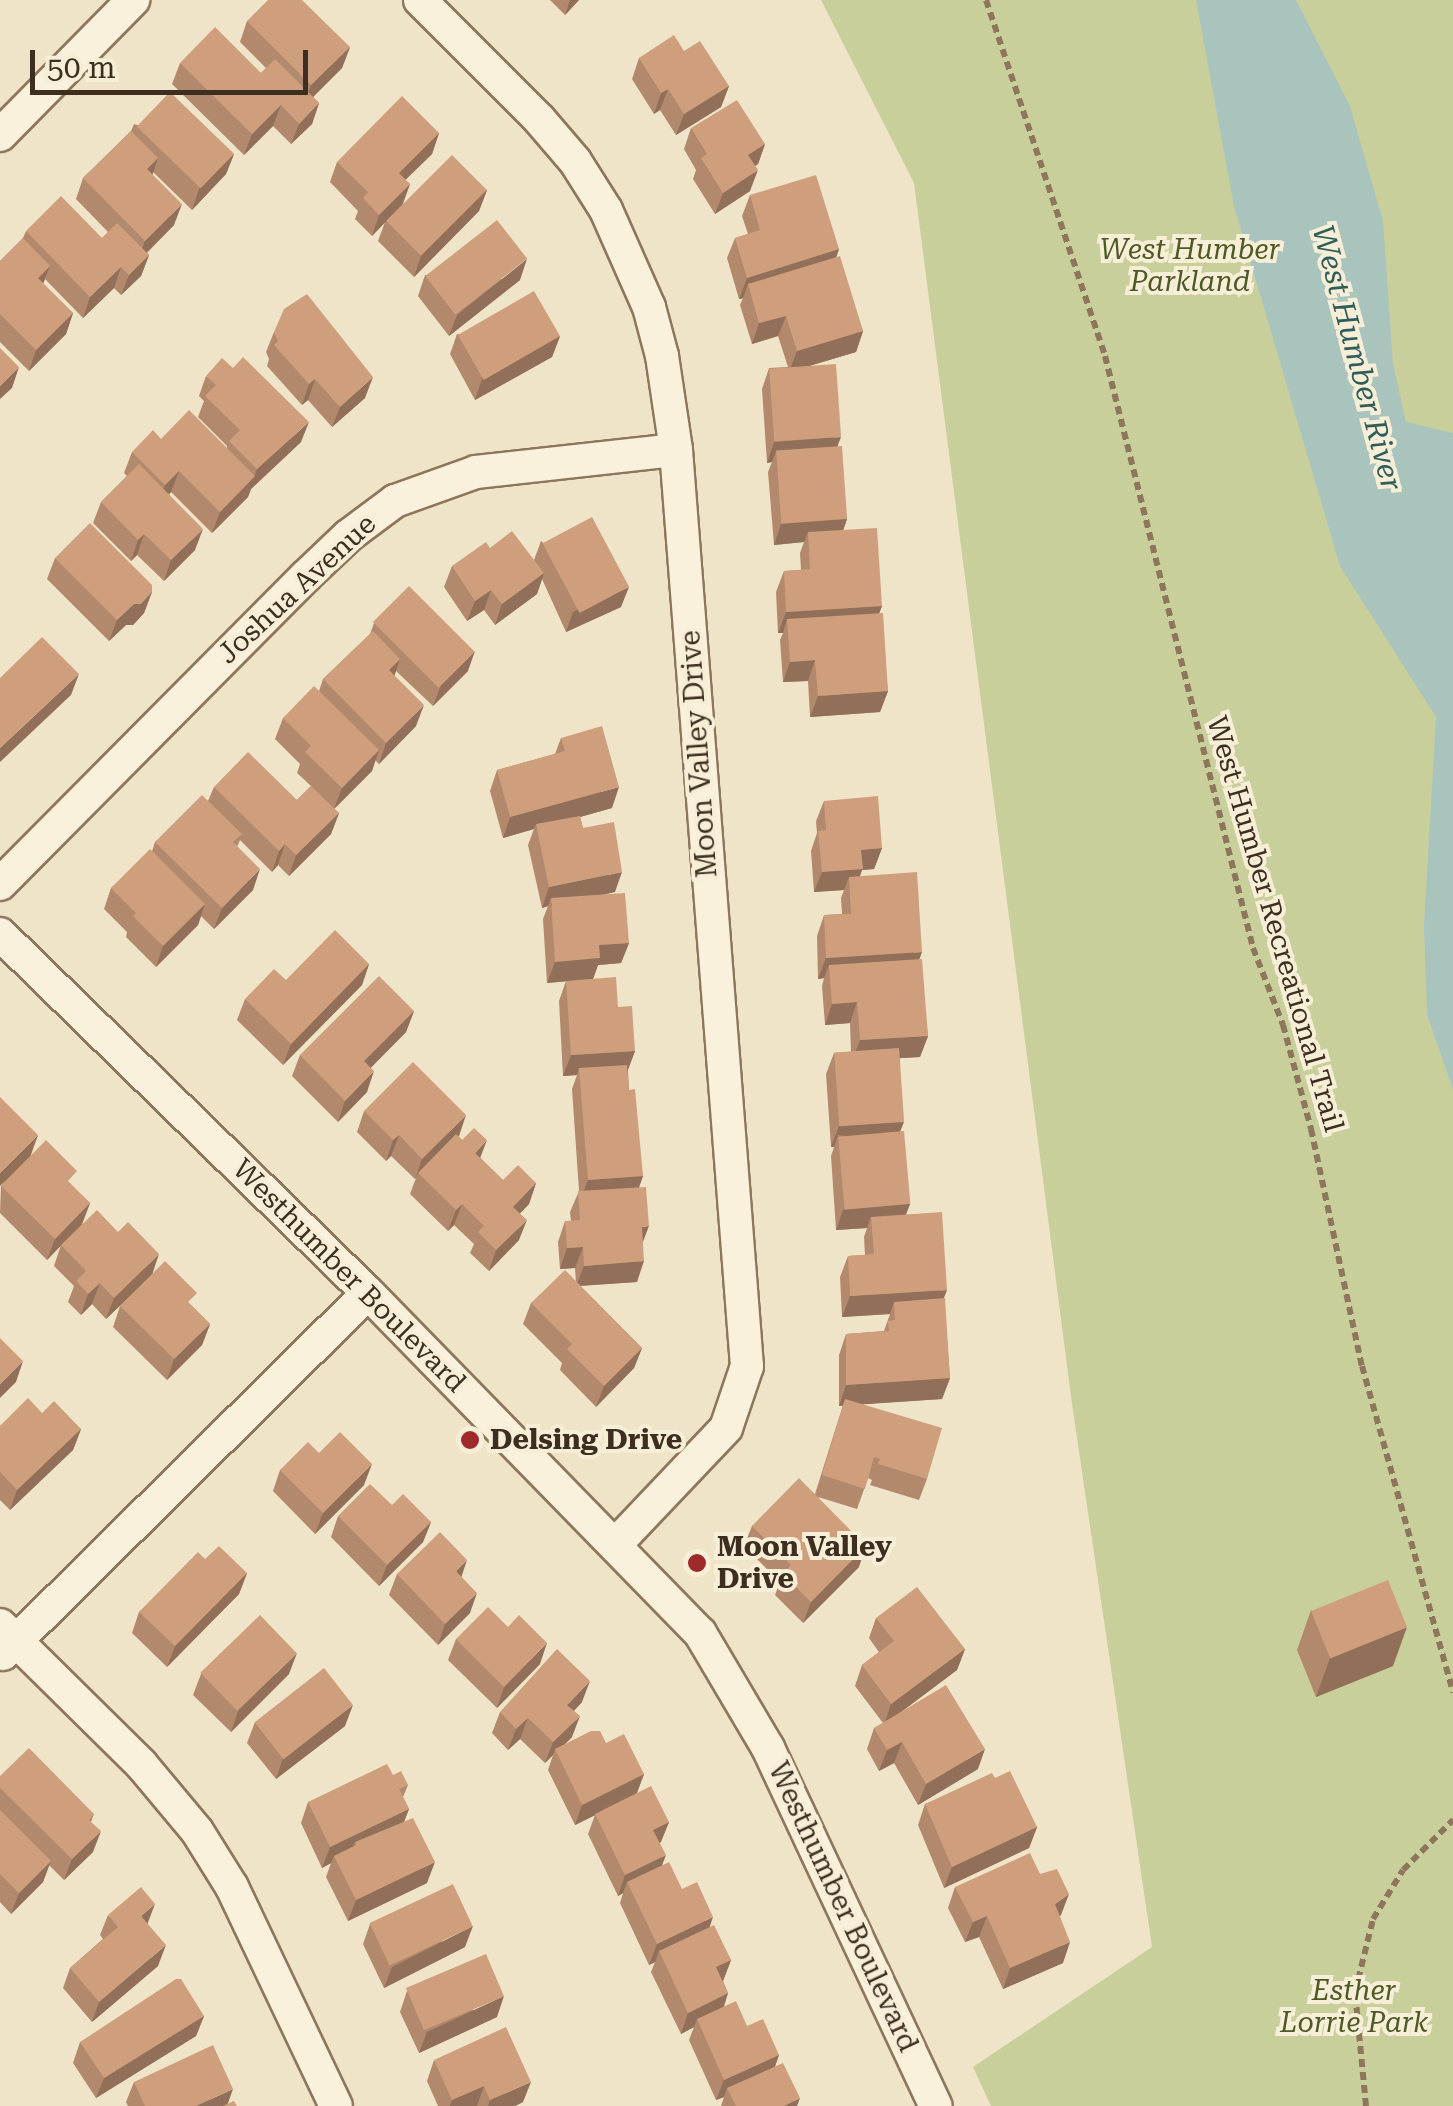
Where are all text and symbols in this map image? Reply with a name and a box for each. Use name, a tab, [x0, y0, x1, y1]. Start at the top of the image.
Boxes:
scale bar	[35, 30, 312, 92]
text: 50 m	[47, 50, 116, 85]
water label: West Humber River	[1304, 221, 1410, 495]
park label: West Humber Parkland	[1100, 233, 1280, 299]
street label: Joshua Avenue	[211, 507, 383, 671]
street label: Moon Valley Drive	[674, 629, 724, 879]
street label: West Humber Recreational Trail	[1199, 712, 1351, 1136]
street label: Westhumber Boulevard	[225, 1152, 473, 1400]
place label: Delsing Drive	[490, 1423, 682, 1457]
marker: Delsing Drive	[459, 1429, 481, 1451]
place label: Moon Valley Drive	[717, 1530, 892, 1596]
marker: Moon Valley Drive	[686, 1552, 708, 1574]
street label: Westhumber Boulevard	[761, 1757, 925, 2057]
park label: Esther Lorrie Park	[1280, 1974, 1428, 2040]

